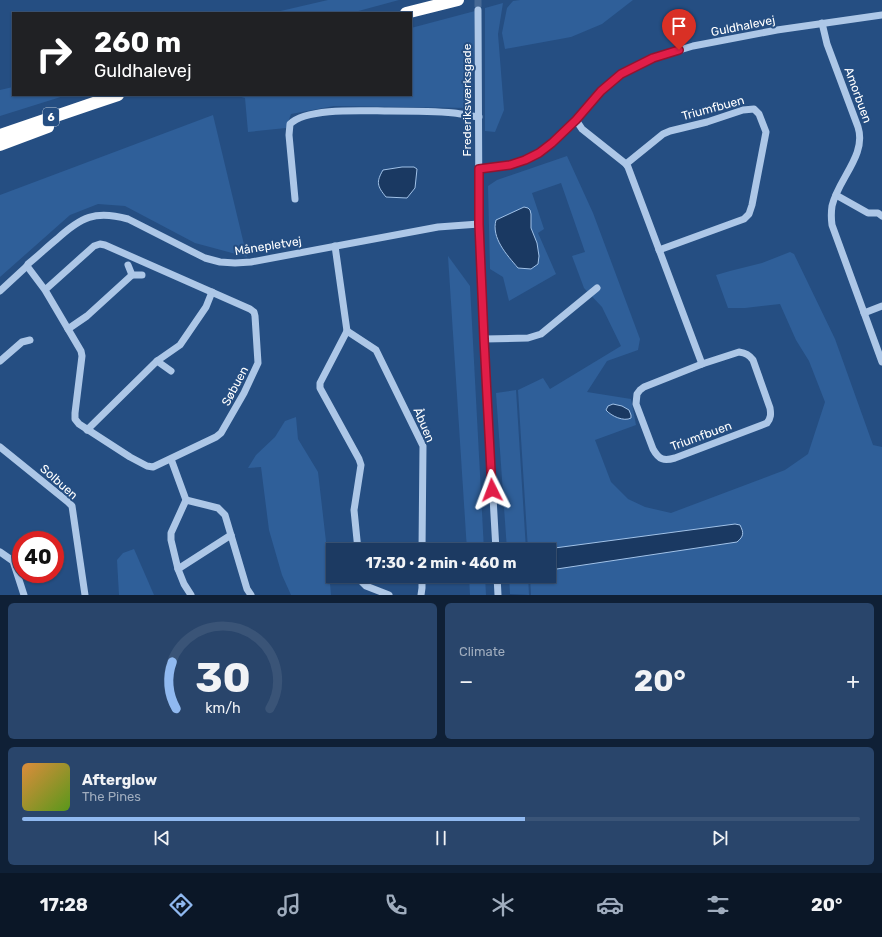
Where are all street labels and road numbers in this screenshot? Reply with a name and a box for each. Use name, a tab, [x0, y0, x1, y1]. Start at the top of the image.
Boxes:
street label: Guldhalevej	[710, 13, 776, 39]
street label: Frederiksværksgade	[460, 43, 474, 156]
street label: Amorbuen	[841, 65, 875, 125]
street label: Triumfbuen	[680, 93, 746, 123]
road number: 6	[43, 108, 59, 126]
street label: Månepletvej	[233, 234, 303, 258]
street label: Søbuen	[219, 364, 251, 408]
street label: Åbuen	[410, 406, 438, 444]
street label: Triumfbuen	[668, 418, 734, 454]
street label: Solbuen	[37, 462, 81, 502]

